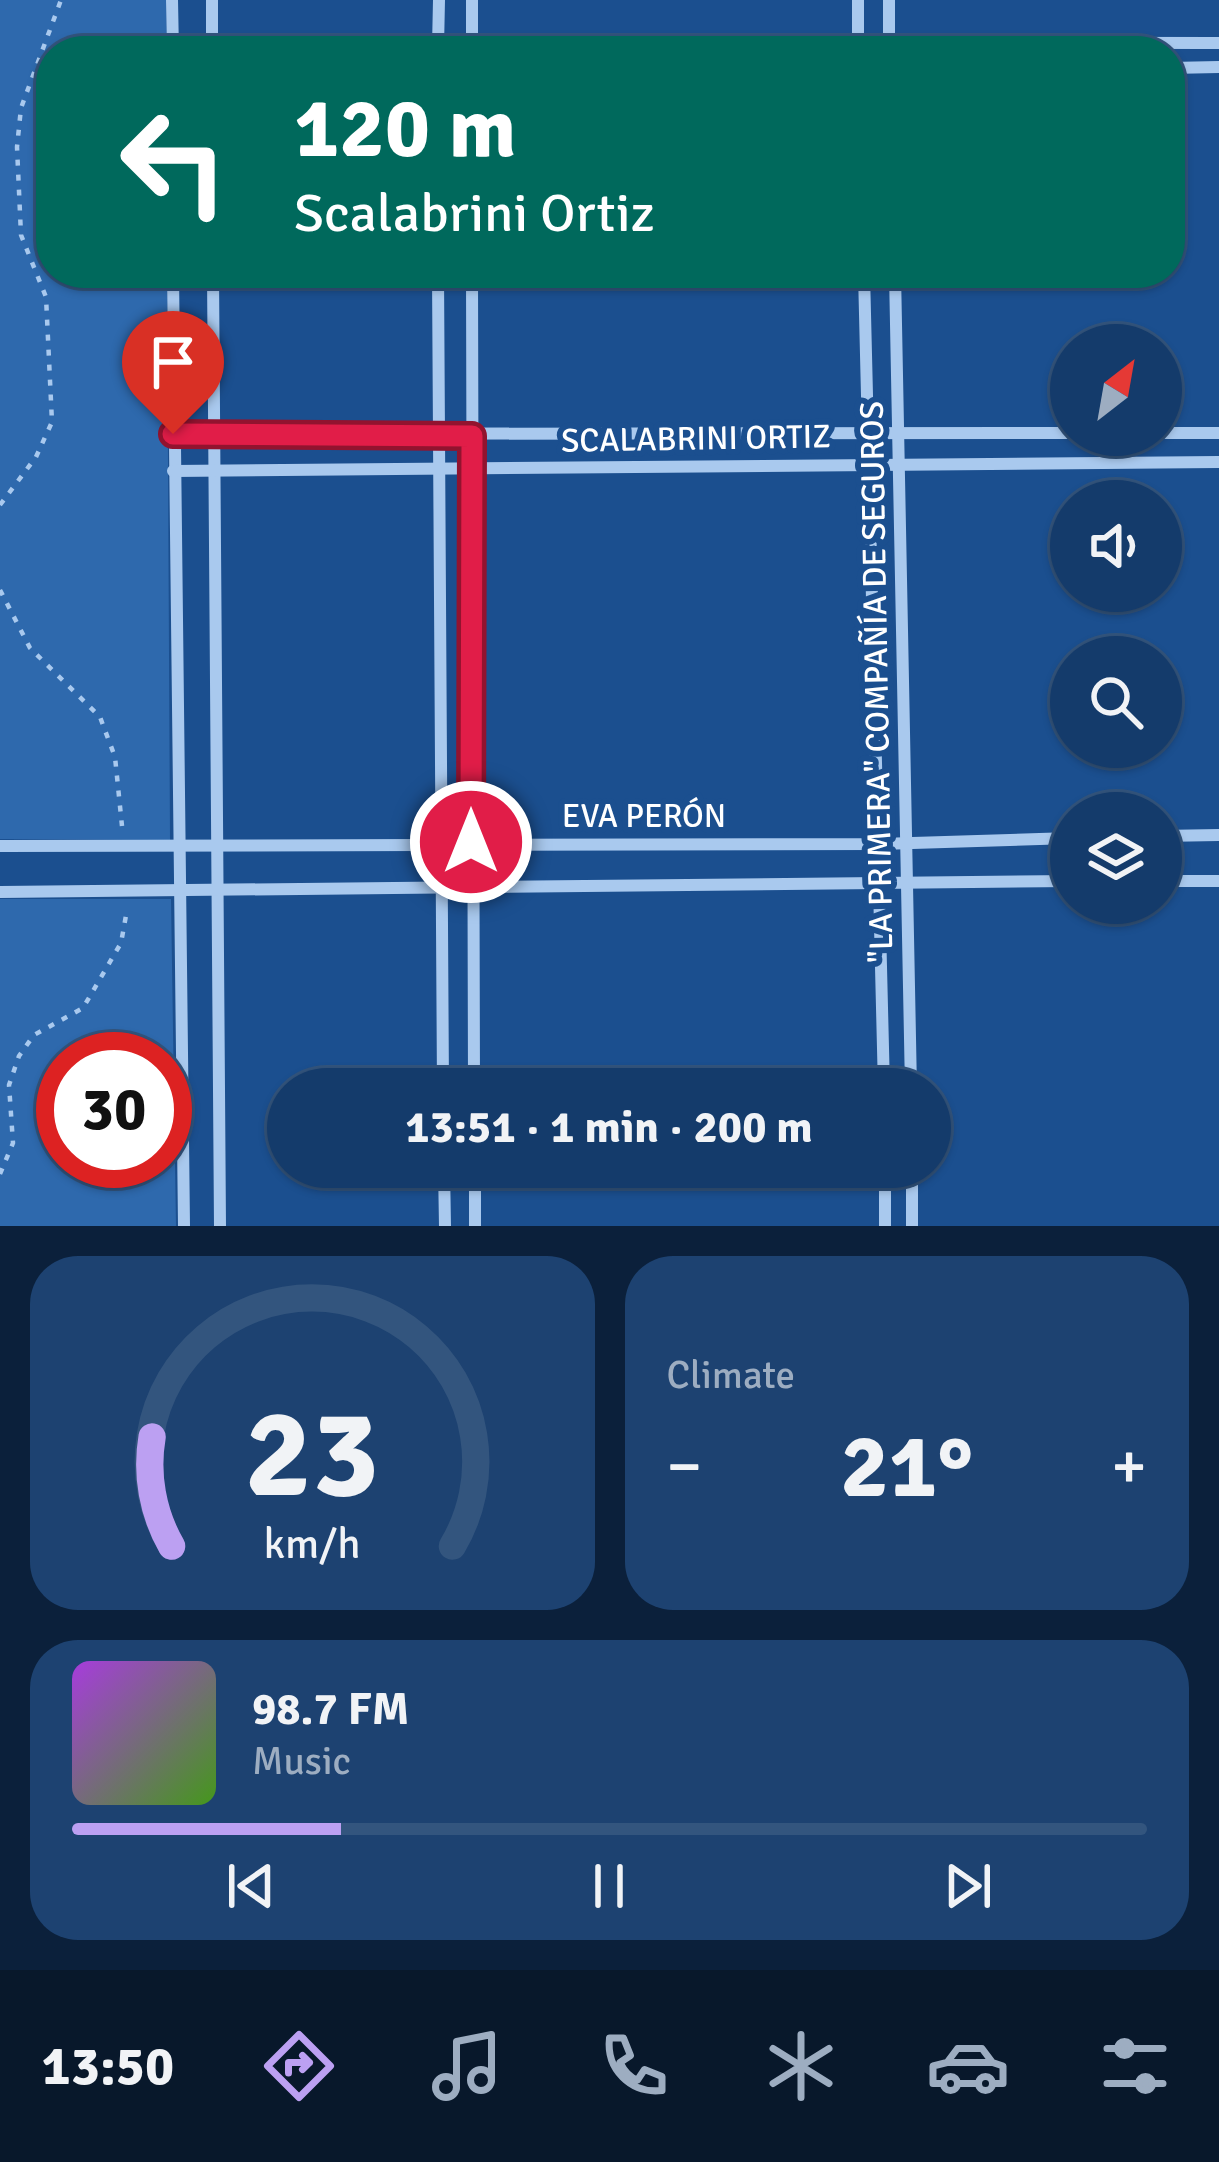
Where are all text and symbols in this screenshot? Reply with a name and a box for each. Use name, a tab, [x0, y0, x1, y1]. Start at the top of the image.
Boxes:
text: 120 m	[294, 77, 516, 181]
icon: left	[96, 84, 252, 240]
text: Scalabrini Ortiz	[294, 180, 655, 247]
pin	[122, 311, 224, 434]
north arrow	[1050, 324, 1182, 456]
map controls	[1050, 324, 1182, 924]
icon: arrive	[140, 329, 206, 395]
street label: "LA PRIMERA" COMPAÑÍA DE SEGUROS	[852, 401, 902, 963]
street label: SCALABRINI ORTIZ	[561, 416, 831, 462]
button: sound	[1050, 480, 1182, 612]
button: search	[1050, 636, 1182, 768]
position arrow	[408, 779, 534, 905]
button: layers	[1050, 792, 1182, 924]
street label: EVA PERÓN	[562, 796, 726, 837]
speed limit sign: 30	[36, 1032, 192, 1188]
text: 13:51 · 1 min · 200 m	[405, 1100, 813, 1155]
text: Climate	[667, 1351, 795, 1399]
text: 23	[245, 1378, 380, 1531]
text: 21°	[840, 1411, 973, 1522]
text: −	[667, 1426, 702, 1507]
text: +	[1111, 1426, 1147, 1507]
text: km/h	[264, 1518, 361, 1571]
text: 98.7 FM	[252, 1682, 409, 1737]
text: Music	[252, 1737, 351, 1785]
icon: previous	[218, 1853, 284, 1919]
icon: pause	[576, 1853, 642, 1919]
icon: next	[935, 1853, 1001, 1919]
icon: directions	[257, 2024, 341, 2108]
icon: music	[425, 2024, 509, 2108]
icon: phone	[592, 2024, 676, 2108]
icon: climate	[759, 2024, 843, 2108]
icon: car	[926, 2024, 1010, 2108]
icon: filters	[1093, 2024, 1177, 2108]
text: 13:50	[42, 2033, 174, 2100]

